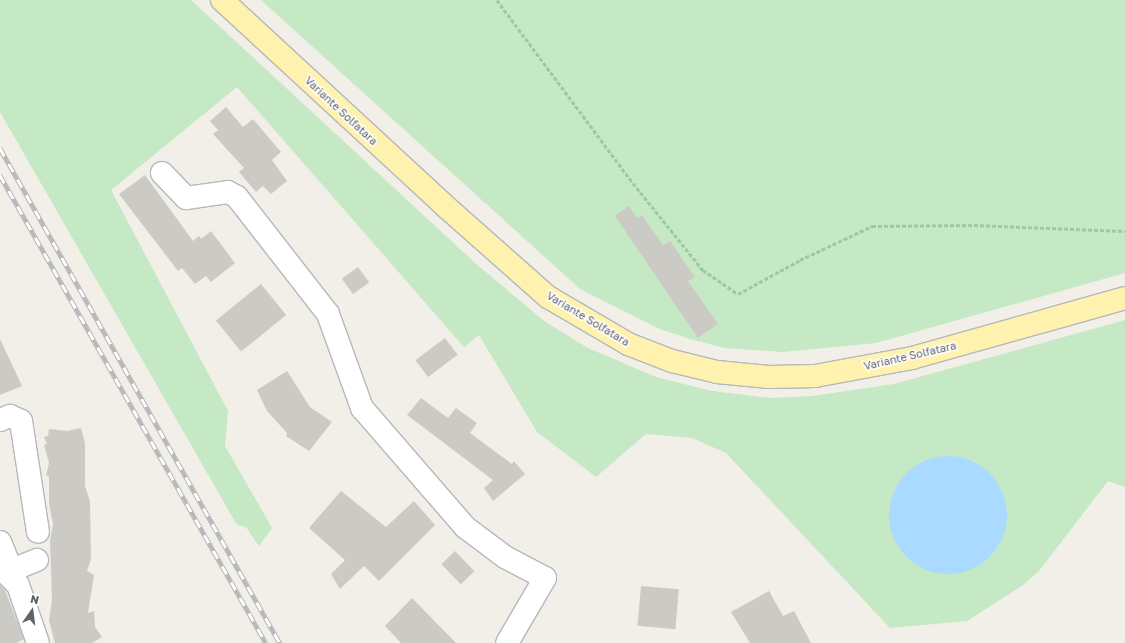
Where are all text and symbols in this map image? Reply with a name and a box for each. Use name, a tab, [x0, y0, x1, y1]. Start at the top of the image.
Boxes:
street label: Variante Solfatara	[302, 74, 380, 148]
street label: Variante Solfatara	[544, 289, 632, 349]
street label: Variante Solfatara	[863, 339, 957, 373]
north arrow	[12, 591, 52, 631]
text: N	[29, 592, 41, 606]

